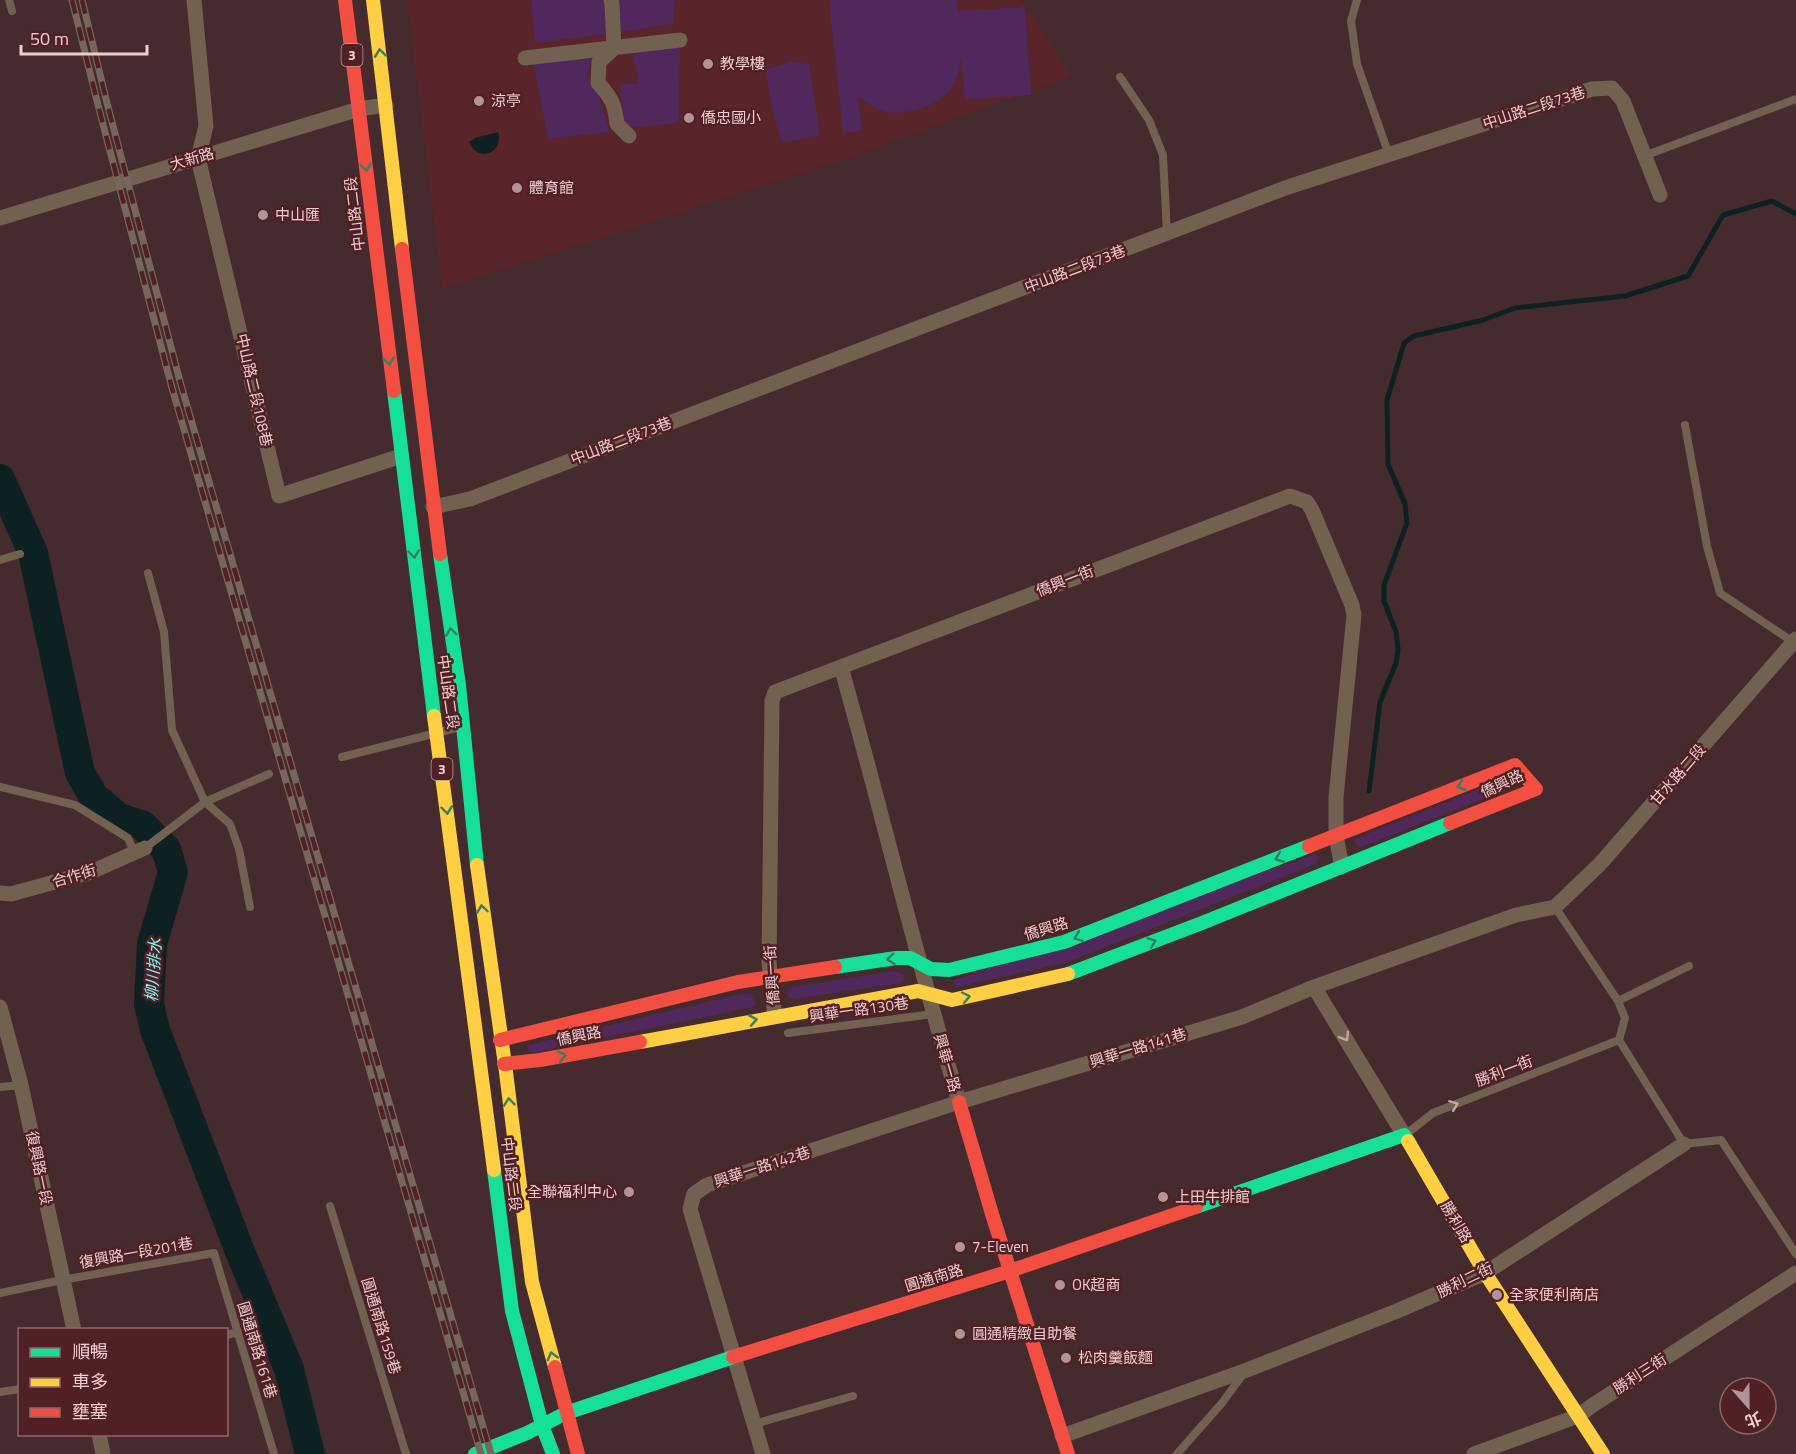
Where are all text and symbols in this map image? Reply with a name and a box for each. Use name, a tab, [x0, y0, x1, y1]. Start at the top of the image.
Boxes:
scale bar	[21, 18, 147, 56]
text: 50 m	[30, 25, 69, 52]
road number: 3	[342, 44, 362, 66]
one-way arrow	[374, 48, 386, 57]
place label: 教學樓	[720, 52, 765, 75]
marker: 教學樓	[701, 57, 715, 71]
street label: 中山路二段73巷	[1479, 80, 1588, 135]
place label: 涼亭	[491, 89, 521, 112]
marker: 涼亭	[472, 94, 486, 108]
place label: 僑忠國小	[701, 106, 761, 129]
marker: 僑忠國小	[682, 111, 696, 125]
street label: 大新路	[167, 141, 217, 176]
one-way arrow	[359, 163, 371, 172]
street label: 中山路二段	[339, 175, 370, 253]
place label: 體育館	[529, 176, 574, 199]
marker: 體育館	[510, 181, 524, 195]
place label: 中山匯	[275, 203, 320, 226]
marker: 中山匯	[256, 208, 270, 222]
street label: 中山路二段73巷	[1021, 239, 1129, 298]
street label: 中山路二段108巷	[230, 331, 279, 449]
one-way arrow	[383, 356, 395, 366]
street label: 中山路二段73巷	[567, 411, 675, 470]
one-way arrow	[407, 550, 419, 559]
street label: 僑興一街	[1033, 559, 1097, 602]
one-way arrow	[445, 627, 457, 636]
street label: 中山路二段	[432, 653, 465, 731]
street label: 甘水路二段	[1644, 739, 1711, 811]
road number: 3	[432, 758, 452, 780]
street label: 僑興路	[1477, 764, 1527, 803]
one-way arrow	[1456, 779, 1467, 791]
one-way arrow	[440, 806, 453, 815]
one-way arrow	[1275, 851, 1286, 863]
street label: 合作街	[49, 858, 99, 893]
one-way arrow	[476, 904, 489, 914]
street label: 僑興路	[1021, 911, 1071, 946]
one-way arrow	[1073, 929, 1084, 942]
water label: 柳川排水	[139, 936, 167, 1003]
one-way arrow	[1146, 937, 1157, 949]
street label: 僑興一街	[758, 944, 785, 1006]
one-way arrow	[886, 952, 895, 965]
street label: 興華一路130巷	[808, 991, 910, 1028]
one-way arrow	[960, 991, 970, 1004]
one-way arrow	[748, 1014, 758, 1027]
street label: 僑興路	[555, 1020, 603, 1051]
street label: 興華一路141巷	[1087, 1022, 1189, 1073]
street label: 興華一路	[928, 1031, 967, 1095]
one-way arrow	[1337, 1031, 1349, 1041]
street label: 勝利一街	[1472, 1049, 1536, 1092]
one-way arrow	[557, 1050, 567, 1063]
one-way arrow	[503, 1098, 516, 1107]
one-way arrow	[1448, 1099, 1458, 1112]
street label: 復興路一段	[20, 1129, 59, 1207]
street label: 中山路二段	[496, 1135, 527, 1213]
street label: 興華一路142巷	[711, 1140, 813, 1193]
place label: 全聯福利中心	[527, 1180, 617, 1203]
marker: 全聯福利中心	[622, 1185, 636, 1199]
place label: 上田牛排館	[1175, 1185, 1250, 1208]
marker: 上田牛排館	[1156, 1190, 1170, 1204]
street label: 勝利路	[1435, 1197, 1478, 1247]
street label: 復興路一段201巷	[77, 1231, 195, 1274]
place label: 7-Eleven	[972, 1235, 1029, 1258]
marker: 7-Eleven	[953, 1240, 967, 1254]
street label: 勝利二街	[1433, 1256, 1497, 1303]
street label: 圓通南路	[902, 1258, 966, 1297]
place label: OK超商	[1072, 1273, 1120, 1296]
street label: 圓通南路159巷	[356, 1275, 407, 1377]
marker: OK超商	[1053, 1278, 1067, 1292]
place label: 全家便利商店	[1509, 1283, 1599, 1306]
marker: 全家便利商店	[1490, 1288, 1504, 1302]
street label: 圓通南路161巷	[232, 1299, 283, 1401]
place label: 圓通精緻自助餐	[972, 1322, 1077, 1345]
marker: 圓通精緻自助餐	[953, 1327, 967, 1341]
legend	[18, 1328, 228, 1436]
text: 順暢	[72, 1338, 108, 1365]
place label: 松肉羹飯麵	[1078, 1346, 1153, 1369]
street label: 勝利三街	[1608, 1348, 1671, 1400]
one-way arrow	[547, 1351, 559, 1362]
marker: 松肉羹飯麵	[1059, 1351, 1073, 1365]
text: 車多	[72, 1368, 108, 1395]
north arrow	[1718, 1376, 1778, 1436]
text: 壅塞	[72, 1398, 108, 1425]
text: 北	[1742, 1406, 1765, 1434]

